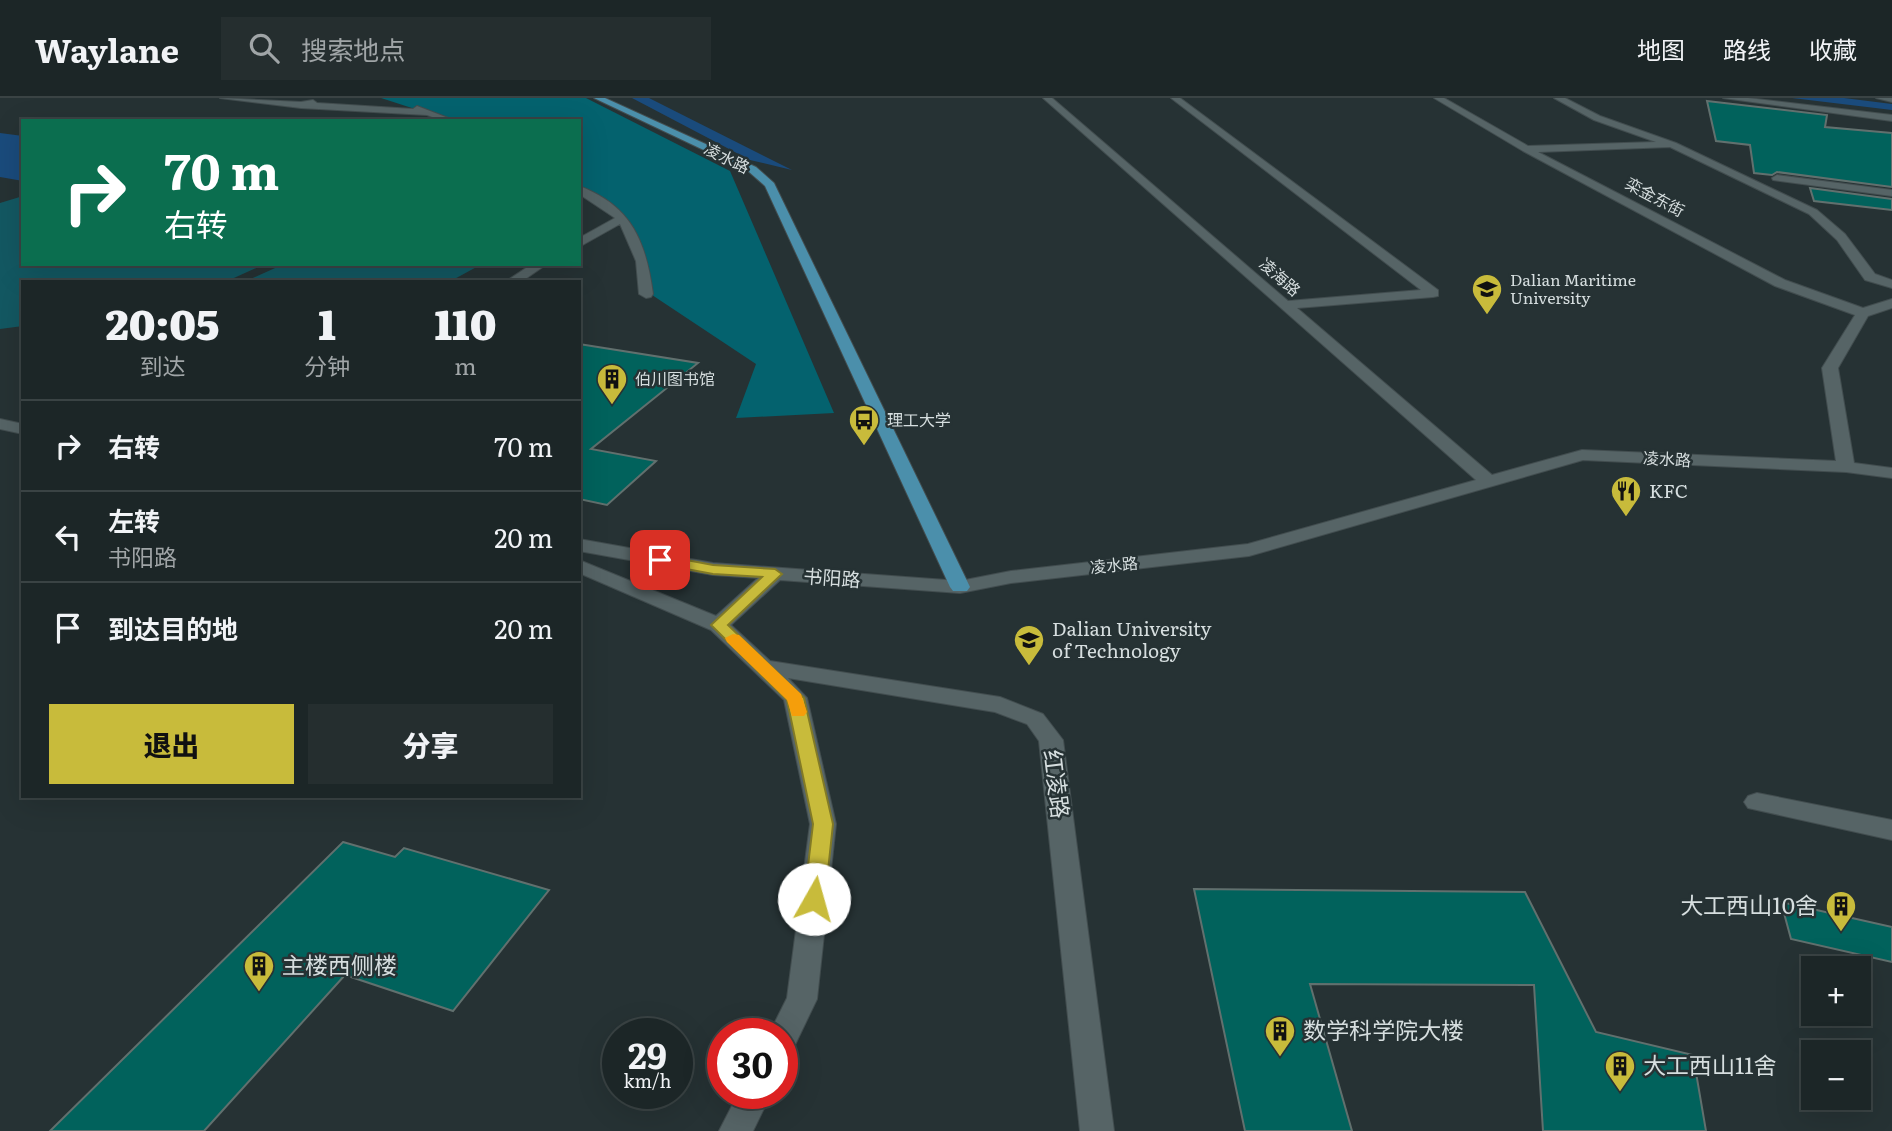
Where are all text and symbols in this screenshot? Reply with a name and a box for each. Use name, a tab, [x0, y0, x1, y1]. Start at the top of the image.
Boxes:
search box	[221, 17, 711, 80]
text: Waylane	[35, 24, 179, 73]
icon: search	[245, 29, 283, 67]
text: 搜索地点	[301, 29, 405, 68]
text: 地图	[1637, 31, 1685, 66]
text: 路线	[1723, 31, 1771, 66]
text: 收藏	[1809, 31, 1857, 66]
text: 70 m	[164, 132, 279, 205]
street label: 凌水路	[701, 136, 754, 178]
icon: right	[49, 147, 140, 238]
street label: 栾金东街	[1622, 170, 1689, 222]
text: 右转	[164, 199, 228, 247]
street label: 凌海路	[1255, 251, 1307, 301]
place label: Dalian Maritime University	[1510, 267, 1636, 309]
school or university icon: Dalian Maritime University	[1470, 272, 1504, 316]
text: 20:05	[106, 291, 220, 353]
text: 1	[318, 291, 336, 353]
text: 110	[435, 291, 496, 353]
text: 到达	[140, 348, 186, 382]
text: 分钟	[304, 348, 350, 382]
text: m	[454, 348, 477, 382]
building icon: 伯川图书馆	[595, 362, 629, 406]
place label: 伯川图书馆	[635, 366, 715, 390]
bus stop icon: 理工大学	[847, 403, 881, 447]
place label: 理工大学	[887, 407, 951, 431]
text: 右转	[108, 426, 160, 465]
text: 70 m	[494, 426, 553, 465]
icon: right	[49, 427, 87, 465]
street label: 凌水路	[1642, 445, 1692, 471]
restaurant icon: KFC	[1609, 474, 1643, 518]
place label: KFC	[1649, 476, 1688, 504]
text: 左转	[108, 500, 160, 539]
text: 20 m	[494, 517, 553, 556]
icon: left	[49, 518, 87, 556]
pin	[630, 530, 690, 590]
text: 书阳路	[108, 539, 177, 573]
icon: arrive	[641, 541, 679, 579]
street label: 凌水路	[1089, 550, 1139, 578]
street label: 书阳路	[803, 561, 861, 593]
text: 到达目的地	[108, 608, 238, 647]
text: 20 m	[494, 608, 553, 647]
icon: arrive	[49, 609, 87, 647]
place label: Dalian University of Technology	[1052, 614, 1212, 664]
school or university icon: Dalian University of Technology	[1012, 623, 1046, 667]
button: 退出	[49, 704, 294, 784]
button: 分享	[308, 704, 553, 784]
street label: 红凌路	[1037, 747, 1079, 820]
position arrow	[777, 862, 851, 936]
place label: 大工西山10舍	[1680, 887, 1818, 921]
building icon: 大工西山10舍	[1824, 889, 1858, 933]
place label: 主楼西侧楼	[282, 947, 397, 981]
building icon: 主楼西侧楼	[242, 949, 276, 993]
map controls	[1801, 956, 1871, 1110]
button: +	[1801, 956, 1871, 1026]
place label: 数学科学院大楼	[1303, 1012, 1464, 1046]
building icon: 数学科学院大楼	[1263, 1014, 1297, 1058]
speed limit sign: 30	[707, 1018, 798, 1109]
text: 29	[628, 1028, 667, 1080]
button: −	[1801, 1040, 1871, 1110]
place label: 大工西山11舍	[1643, 1047, 1777, 1081]
building icon: 大工西山11舍	[1603, 1049, 1637, 1093]
text: km/h	[624, 1067, 671, 1094]

